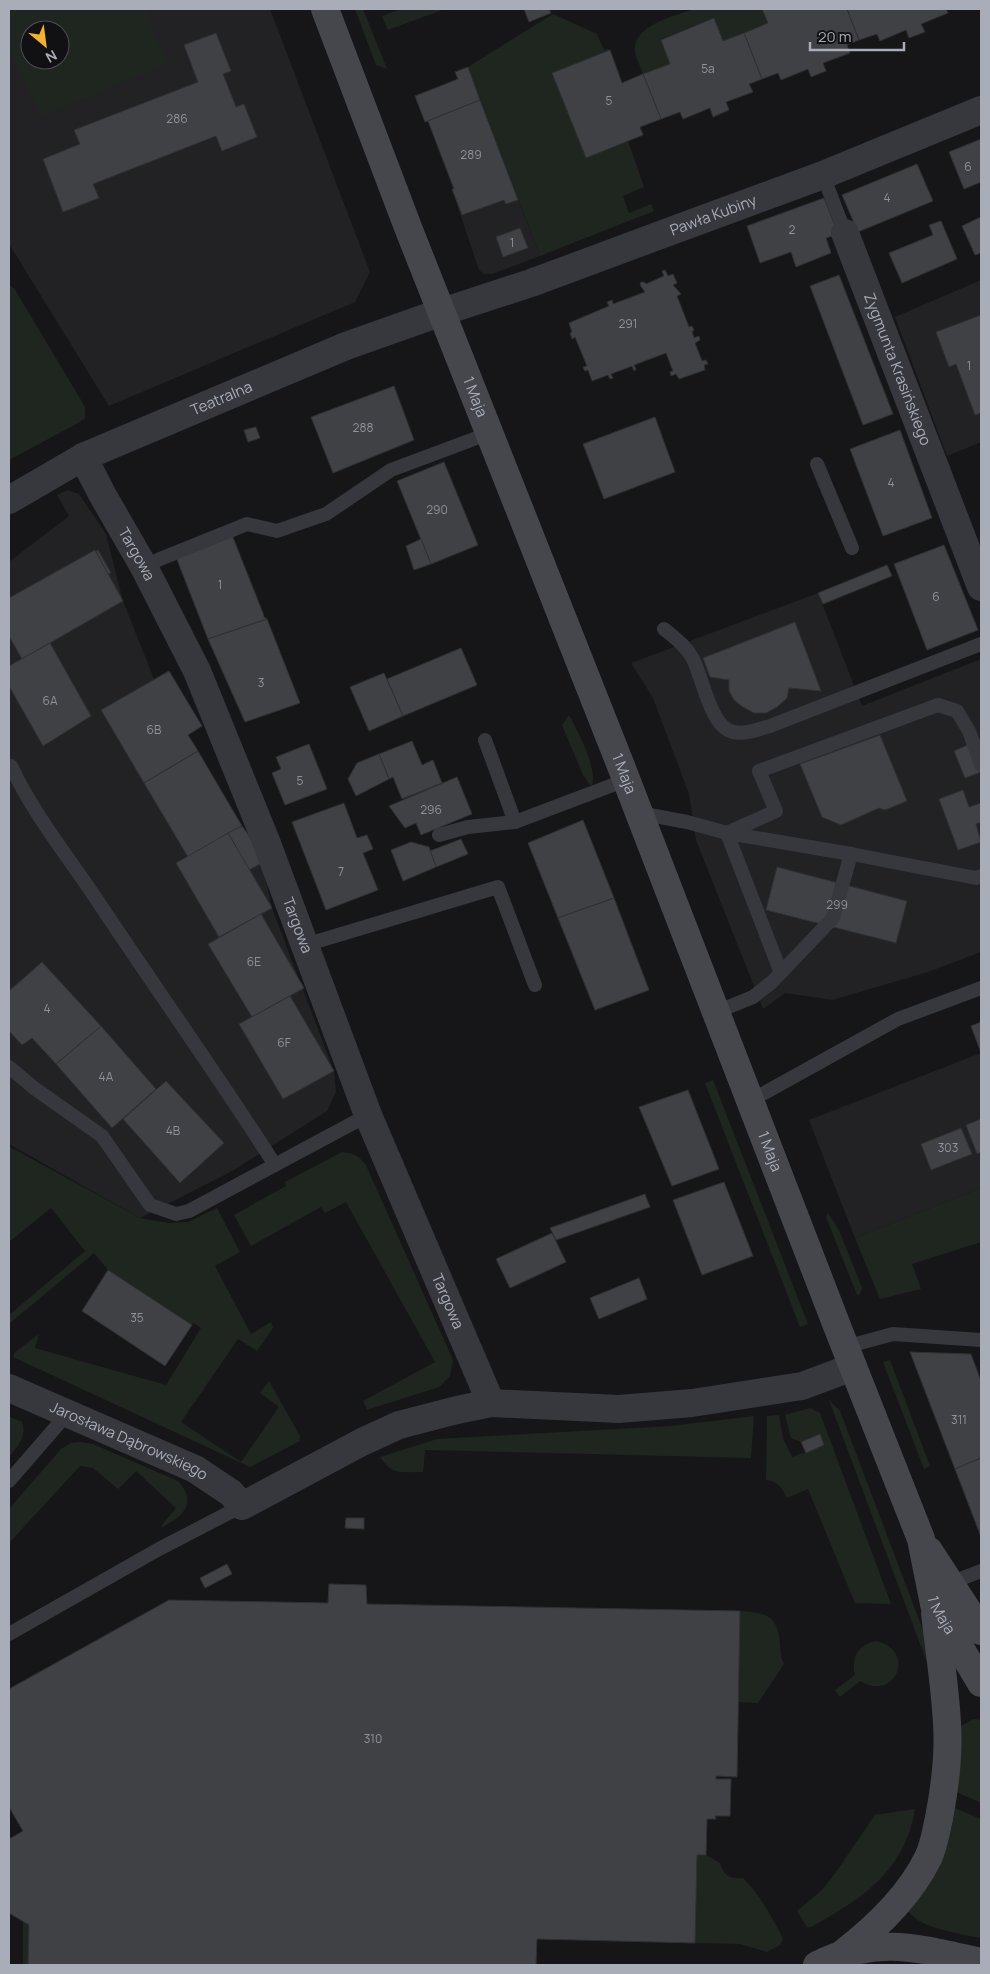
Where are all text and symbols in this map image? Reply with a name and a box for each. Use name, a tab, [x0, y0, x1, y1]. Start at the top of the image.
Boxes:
north arrow	[20, 20, 70, 70]
scale bar	[810, 20, 904, 52]
text: 20 m	[818, 26, 851, 47]
text: N	[43, 46, 61, 68]
house number: 5a	[701, 60, 715, 77]
house number: 5	[606, 92, 613, 109]
house number: 286	[166, 110, 188, 127]
house number: 289	[460, 146, 482, 163]
house number: 6	[964, 158, 972, 175]
street label: Pawła Kubiny	[667, 189, 760, 241]
house number: 4	[883, 189, 891, 206]
house number: 2	[789, 221, 796, 238]
house number: 1	[510, 234, 514, 251]
street label: Zygmunta Krasińskiego	[859, 290, 937, 449]
house number: 291	[619, 315, 637, 332]
house number: 1	[967, 357, 971, 374]
street label: 1 Maja	[458, 373, 493, 420]
street label: Teatralna	[187, 376, 255, 420]
house number: 288	[353, 419, 373, 436]
house number: 4	[887, 474, 895, 491]
house number: 290	[426, 501, 448, 518]
street label: Targowa	[113, 523, 160, 584]
house number: 1	[218, 576, 222, 593]
house number: 6	[932, 588, 940, 605]
house number: 3	[258, 674, 264, 691]
house number: 6A	[42, 692, 58, 709]
house number: 6B	[147, 721, 161, 738]
street label: 1 Maja	[607, 750, 642, 797]
house number: 5	[297, 772, 304, 789]
house number: 296	[420, 801, 442, 818]
house number: 7	[338, 863, 344, 880]
street label: Targowa	[278, 894, 318, 956]
house number: 299	[826, 896, 848, 913]
house number: 6E	[247, 953, 261, 970]
house number: 4	[43, 1000, 51, 1017]
house number: 6F	[277, 1034, 291, 1051]
house number: 4A	[99, 1068, 114, 1085]
house number: 4B	[166, 1122, 180, 1139]
street label: 1 Maja	[753, 1128, 787, 1175]
house number: 303	[938, 1139, 958, 1156]
street label: Targowa	[427, 1270, 469, 1332]
house number: 35	[130, 1309, 144, 1326]
street label: Jarosława Dąbrowskiego	[47, 1396, 212, 1485]
house number: 311	[951, 1411, 967, 1428]
street label: 1 Maja	[923, 1594, 961, 1638]
house number: 310	[364, 1730, 382, 1747]

